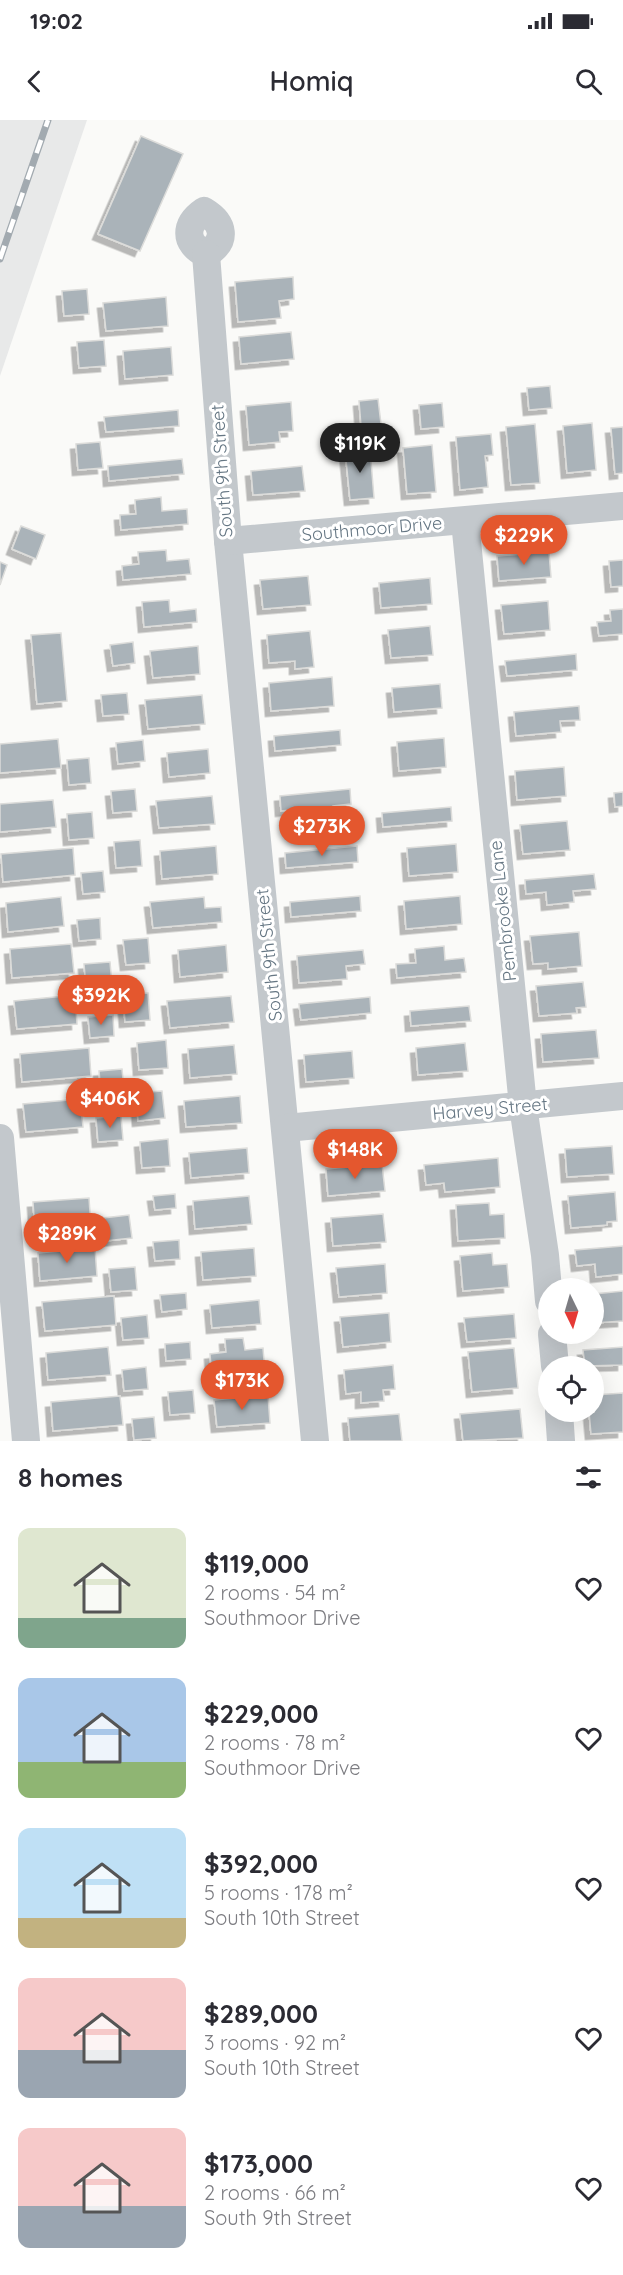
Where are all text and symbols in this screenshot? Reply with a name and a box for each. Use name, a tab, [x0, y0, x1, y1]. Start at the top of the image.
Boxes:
text: 19:02	[30, 7, 83, 35]
text: Homiq	[270, 64, 353, 98]
icon: back	[18, 65, 51, 98]
icon: search	[572, 65, 605, 98]
street label: South 9th Street	[205, 404, 238, 538]
pin: $119K	[318, 423, 402, 474]
text: $119K	[334, 430, 386, 455]
street label: Southmoor Drive	[301, 511, 443, 546]
pin: $229K	[482, 515, 566, 566]
text: $229K	[494, 522, 554, 547]
pin: $273K	[280, 806, 364, 857]
text: $273K	[293, 813, 351, 838]
street label: Pembrooke Lane	[484, 839, 521, 983]
street label: South 9th Street	[250, 888, 287, 1022]
pin: $392K	[59, 975, 143, 1026]
text: $392K	[72, 982, 130, 1007]
pin: $406K	[68, 1078, 152, 1129]
text: $406K	[80, 1085, 140, 1110]
street label: Harvey Street	[431, 1092, 549, 1125]
pin: $148K	[313, 1129, 397, 1180]
text: $148K	[327, 1136, 383, 1161]
pin: $289K	[25, 1213, 109, 1264]
text: $289K	[38, 1220, 96, 1245]
north arrow	[538, 1278, 604, 1344]
map controls	[538, 1278, 604, 1422]
button: locate	[538, 1356, 604, 1422]
pin: $173K	[200, 1360, 284, 1411]
text: $173K	[215, 1367, 269, 1392]
text: 8 homes	[18, 1461, 123, 1494]
icon: filters	[572, 1461, 605, 1494]
text: $119,000	[204, 1547, 309, 1580]
icon: home	[66, 1552, 138, 1624]
icon: heart	[572, 1572, 605, 1605]
text: 2 rooms · 54 m²	[204, 1580, 346, 1605]
text: Southmoor Drive	[204, 1605, 361, 1630]
text: $229,000	[204, 1697, 318, 1730]
icon: home	[66, 1702, 138, 1774]
icon: heart	[572, 1722, 605, 1755]
text: 2 rooms · 78 m²	[204, 1730, 346, 1755]
text: Southmoor Drive	[204, 1755, 361, 1780]
text: $392,000	[204, 1847, 318, 1880]
icon: home	[66, 1852, 138, 1924]
icon: heart	[572, 1872, 605, 1905]
text: 5 rooms · 178 m²	[204, 1880, 353, 1905]
text: South 10th Street	[204, 1905, 360, 1930]
text: $289,000	[204, 1997, 318, 2030]
icon: home	[66, 2002, 138, 2074]
icon: heart	[572, 2022, 605, 2055]
text: 3 rooms · 92 m²	[204, 2030, 346, 2055]
text: South 10th Street	[204, 2055, 360, 2080]
text: $173,000	[204, 2147, 313, 2180]
icon: home	[66, 2152, 138, 2224]
icon: heart	[572, 2172, 605, 2205]
text: 2 rooms · 66 m²	[204, 2180, 346, 2205]
text: South 9th Street	[204, 2205, 352, 2230]

